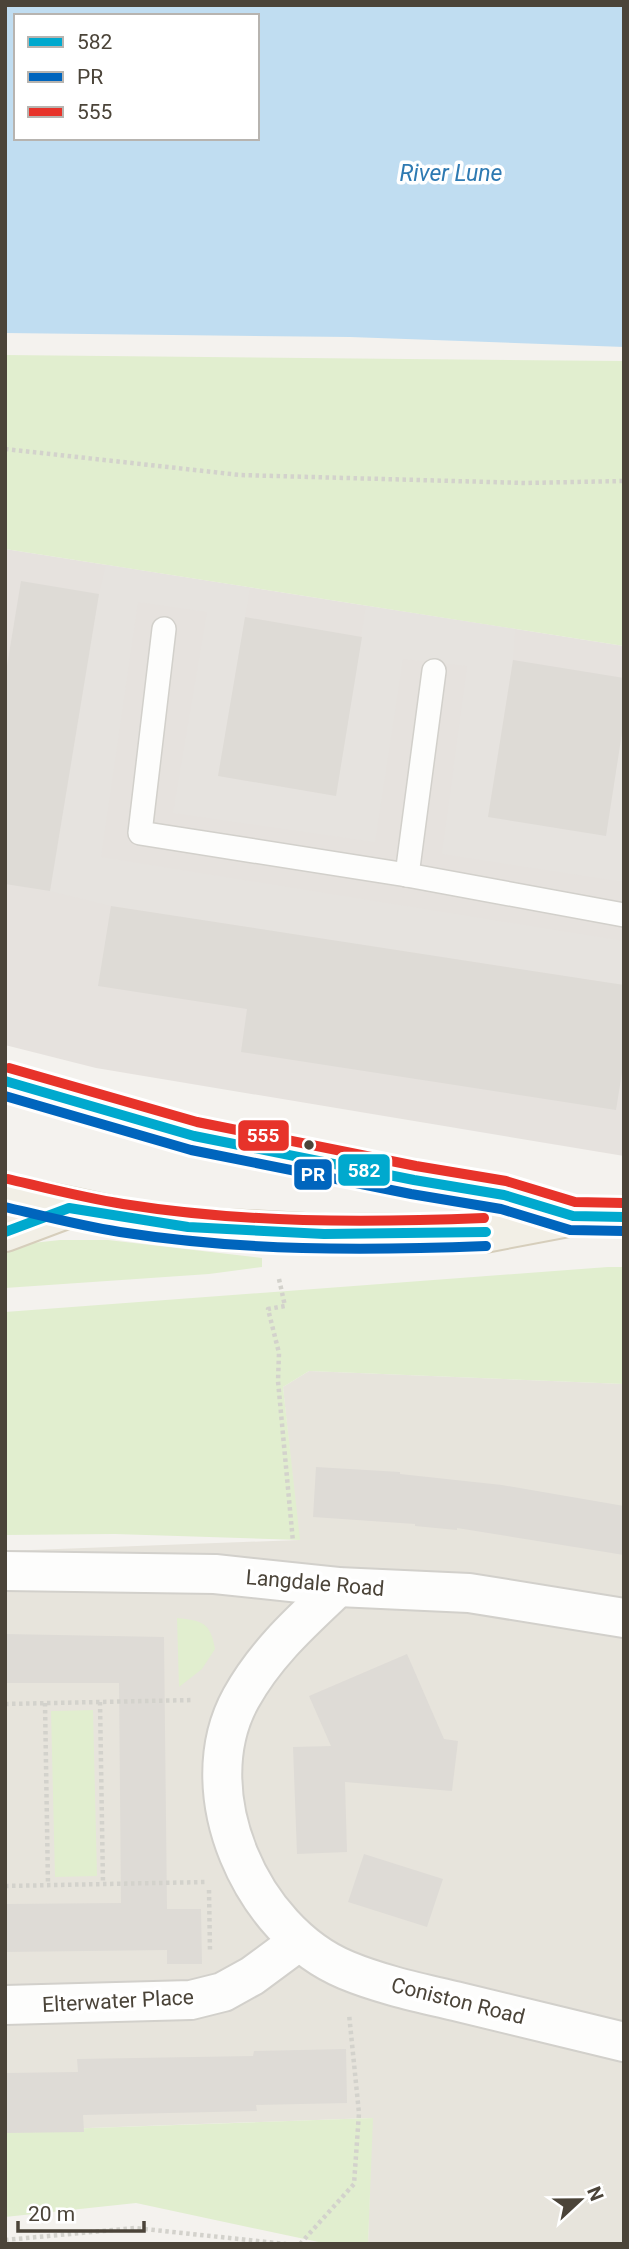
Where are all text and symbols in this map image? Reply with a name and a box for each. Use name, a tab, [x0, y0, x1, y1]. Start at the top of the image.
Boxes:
legend	[14, 14, 259, 140]
text: 582	[77, 30, 113, 54]
text: PR	[77, 65, 103, 89]
text: 555	[77, 100, 112, 124]
water label: River Lune	[400, 160, 503, 187]
line badge: 555	[237, 1119, 290, 1152]
text: 555	[247, 1124, 279, 1147]
unlabelled marker	[302, 1138, 316, 1152]
line badge: 582	[337, 1153, 391, 1187]
line badge: PR	[293, 1158, 333, 1191]
text: 582	[348, 1159, 380, 1182]
text: PR	[301, 1163, 325, 1186]
street label: Langdale Road	[245, 1565, 385, 1601]
street label: Coniston Road	[389, 1973, 527, 2029]
street label: Elterwater Place	[42, 1985, 194, 2017]
north arrow	[545, 2165, 615, 2235]
text: N	[582, 2183, 608, 2204]
scale bar	[18, 2190, 144, 2234]
text: 20 m	[28, 2202, 75, 2226]

